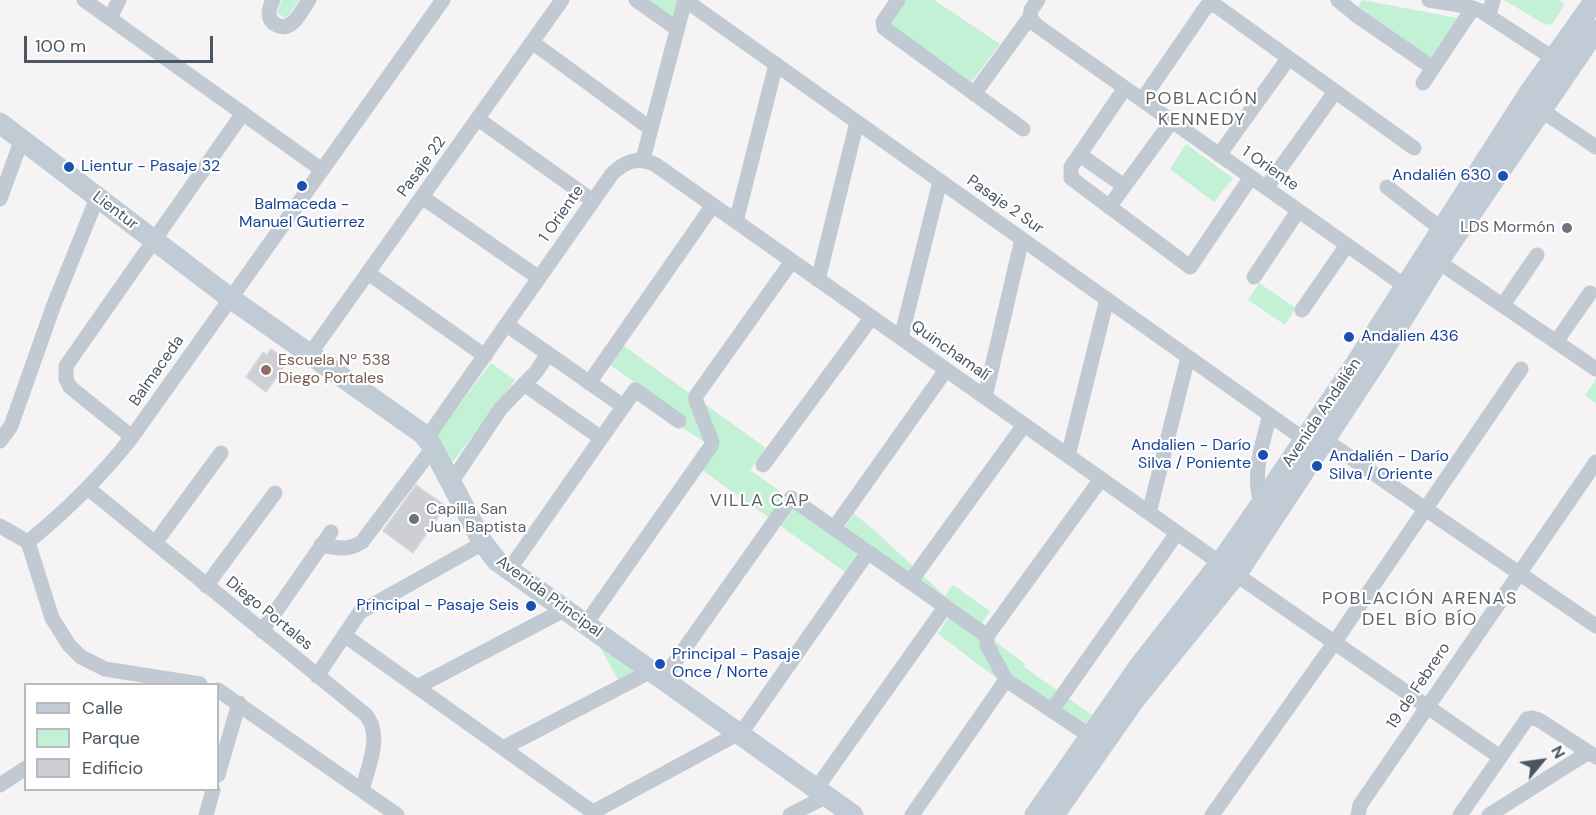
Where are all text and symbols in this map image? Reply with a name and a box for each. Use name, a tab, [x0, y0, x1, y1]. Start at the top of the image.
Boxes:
scale bar	[27, 24, 216, 62]
text: 100 m	[35, 34, 86, 58]
district label: POBLACIÓN KENNEDY	[1146, 88, 1258, 130]
street label: Pasaje 22	[394, 133, 450, 201]
street label: 1 Oriente	[1238, 143, 1302, 195]
place label: Lientur - Pasaje 32	[81, 157, 220, 177]
marker: Lientur - Pasaje 32	[62, 160, 76, 174]
place label: Andalién 630	[1392, 166, 1491, 186]
marker: Andalién 630	[1496, 169, 1510, 183]
street label: Pasaje 2 Sur	[963, 171, 1047, 239]
marker: Balmaceda - Manuel Gutierrez	[295, 179, 309, 193]
street label: 1 Oriente	[536, 182, 588, 246]
street label: Lientur	[88, 188, 142, 234]
place label: Balmaceda - Manuel Gutierrez	[239, 195, 365, 233]
place label: LDS Mormón	[1460, 218, 1555, 238]
marker: LDS Mormón	[1560, 221, 1574, 235]
street label: Quinchamalí	[907, 317, 993, 385]
place label: Andalien 436	[1361, 327, 1459, 347]
marker: Andalien 436	[1342, 330, 1356, 344]
street label: Balmaceda	[126, 332, 188, 410]
place label: Escuela Nº 538 Diego Portales	[278, 351, 391, 389]
street label: Avenida Andalién	[1278, 355, 1366, 471]
marker: Escuela Nº 538 Diego Portales	[259, 363, 273, 377]
place label: Andalien - Darío Silva / Poniente	[1131, 436, 1251, 474]
place label: Andalién - Darío Silva / Oriente	[1329, 447, 1449, 485]
marker: Andalien - Darío Silva / Poniente	[1256, 448, 1270, 462]
marker: Andalién - Darío Silva / Oriente	[1310, 459, 1324, 473]
district label: VILLA CAP	[710, 490, 810, 512]
place label: Capilla San Juan Baptista	[426, 500, 526, 538]
marker: Capilla San Juan Baptista	[407, 512, 421, 526]
street label: Avenida Principal	[492, 552, 606, 642]
street label: Diego Portales	[222, 573, 316, 655]
district label: POBLACIÓN ARENAS DEL BÍO BÍO	[1322, 588, 1518, 630]
place label: Principal - Pasaje Seis	[357, 596, 519, 616]
marker: Principal - Pasaje Seis	[524, 599, 538, 613]
street label: 19 de Febrero	[1383, 639, 1455, 733]
place label: Principal - Pasaje Once / Norte	[672, 645, 800, 683]
marker: Principal - Pasaje Once / Norte	[653, 657, 667, 671]
legend	[24, 683, 219, 791]
text: Calle	[82, 696, 123, 720]
text: Parque	[82, 726, 140, 750]
north arrow	[1512, 731, 1572, 791]
text: N	[1546, 742, 1570, 762]
text: Edificio	[82, 756, 143, 780]

